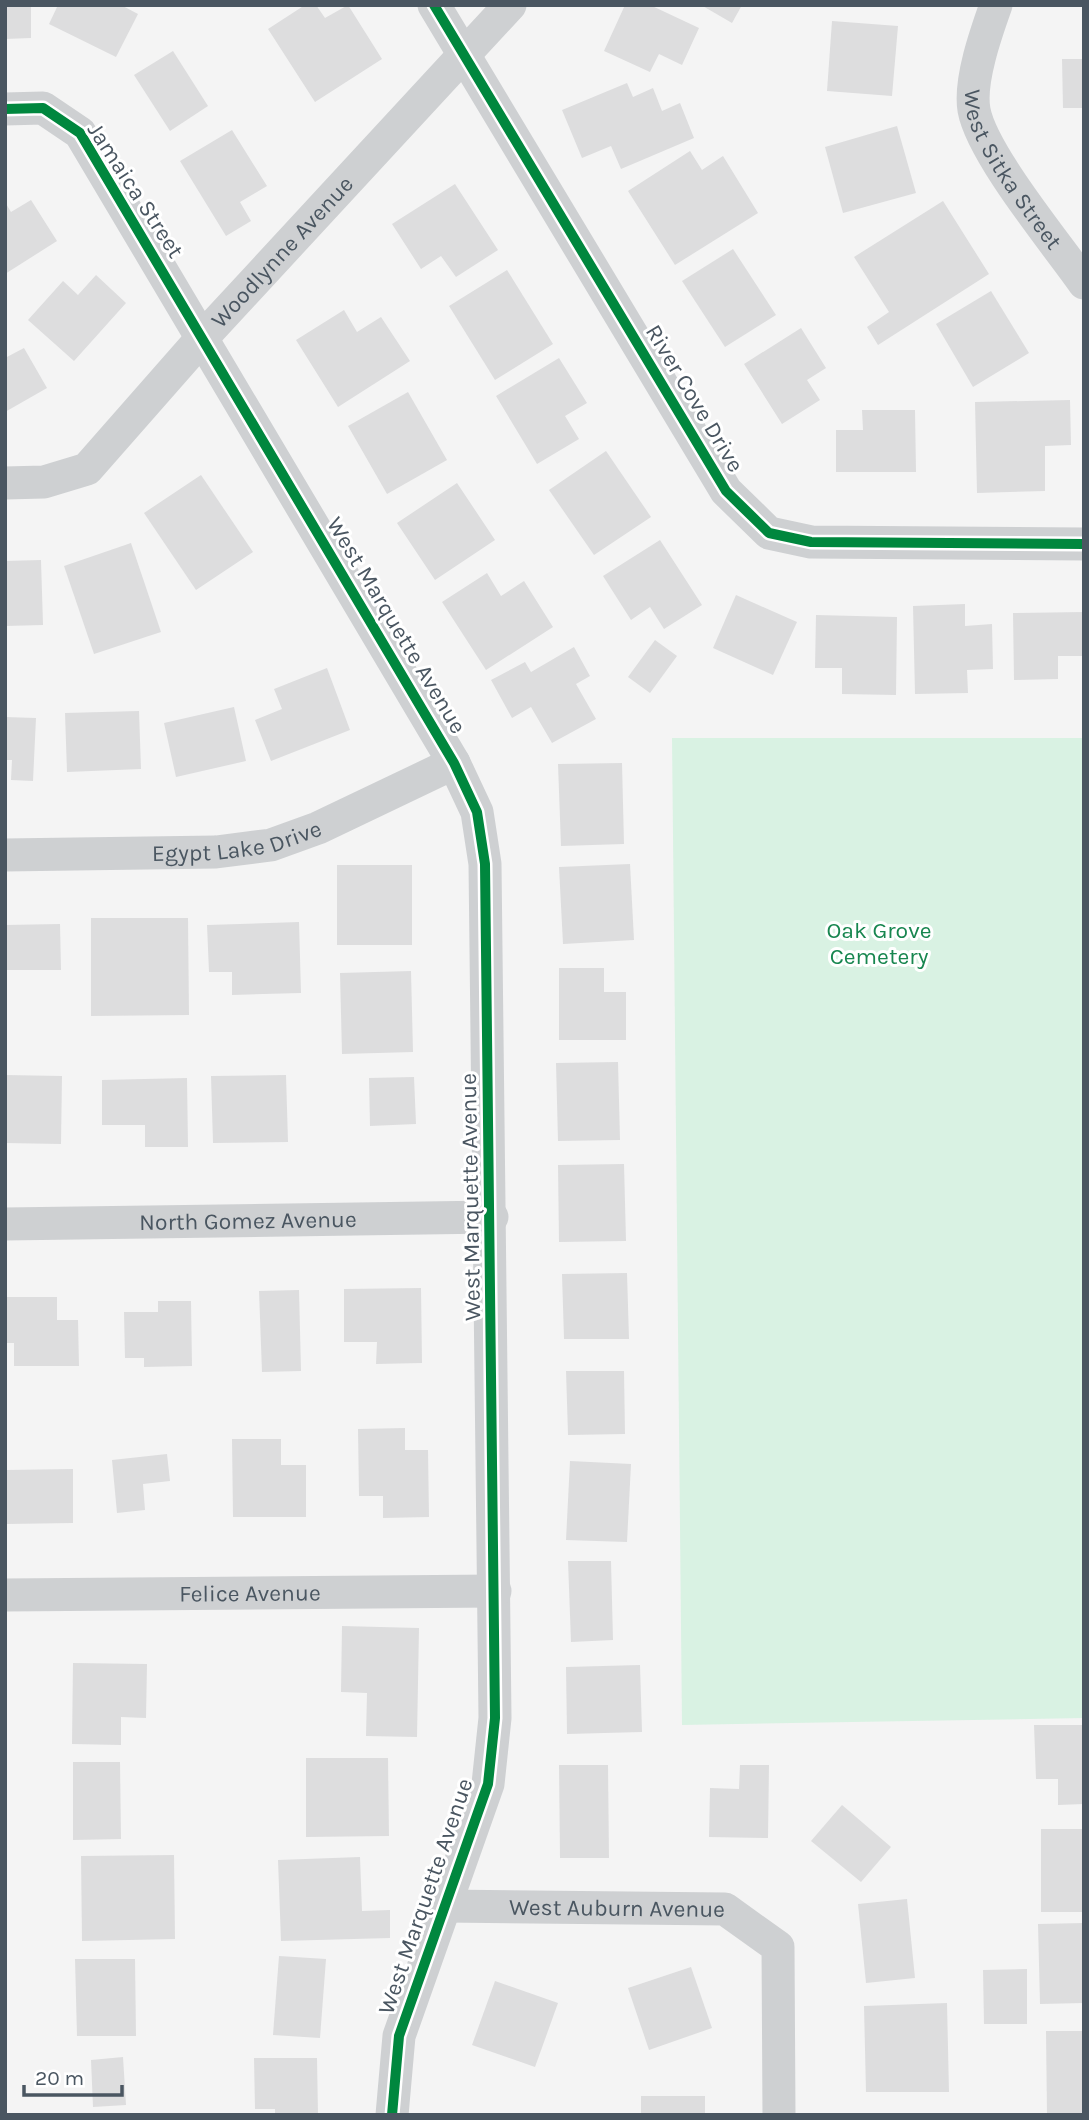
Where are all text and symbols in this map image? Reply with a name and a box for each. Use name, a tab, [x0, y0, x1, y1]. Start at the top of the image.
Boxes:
street label: West Sitka Street	[959, 89, 1068, 255]
street label: Jamaica Street	[82, 117, 190, 263]
street label: Woodlynne Avenue	[206, 171, 359, 333]
street label: River Cove Drive	[640, 320, 749, 477]
street label: West Marquette Avenue	[321, 512, 472, 738]
street label: Egypt Lake Drive	[152, 815, 325, 867]
park label: Oak Grove Cemetery	[827, 917, 932, 970]
street label: West Marquette Avenue	[455, 1073, 486, 1321]
street label: North Gomez Avenue	[139, 1206, 357, 1236]
street label: Felice Avenue	[179, 1579, 321, 1608]
street label: West Marquette Avenue	[372, 1775, 479, 2018]
street label: West Auburn Avenue	[509, 1894, 725, 1923]
scale bar	[24, 2054, 122, 2098]
text: 20 m	[35, 2066, 84, 2090]

